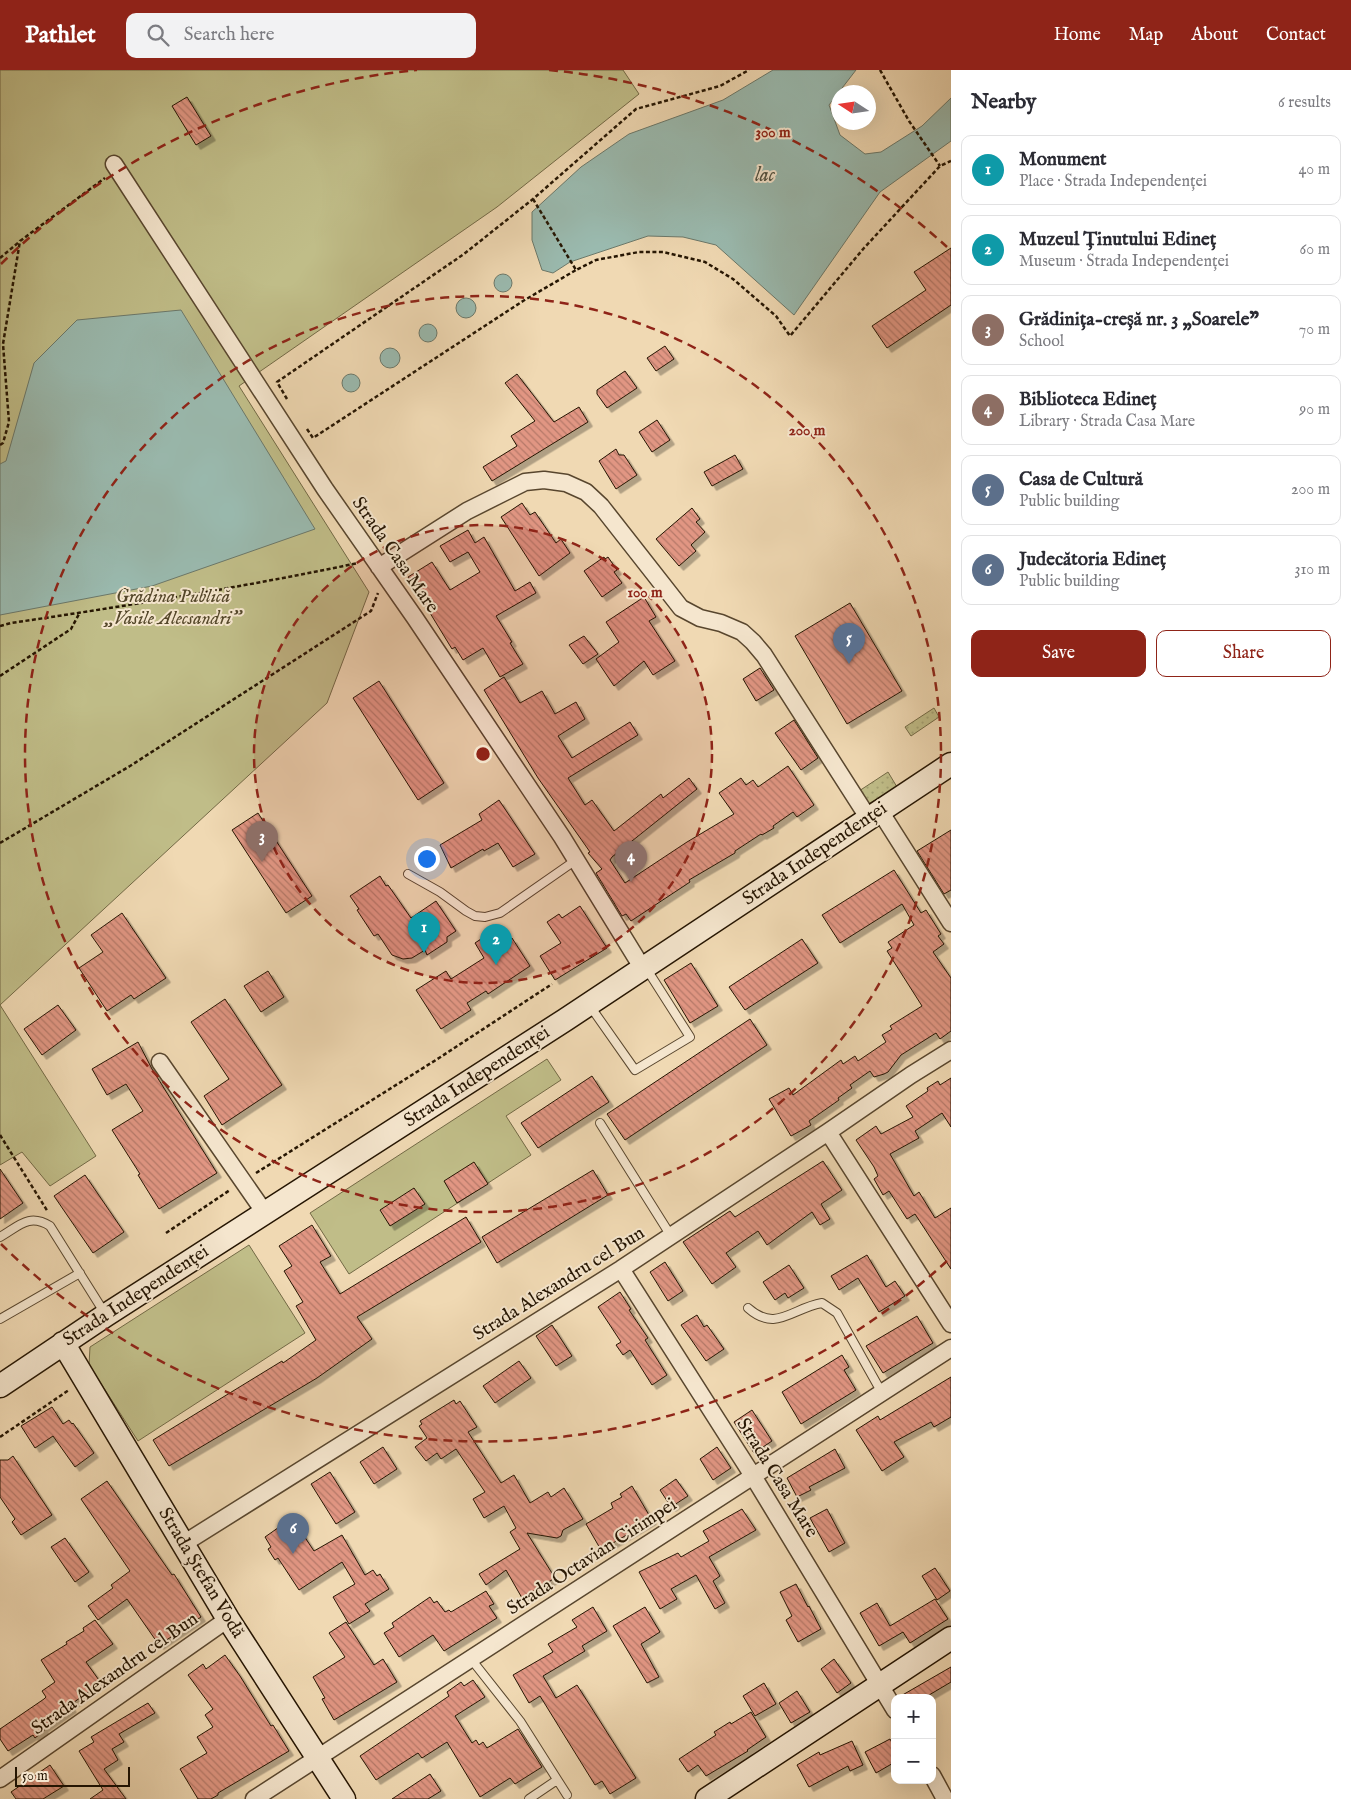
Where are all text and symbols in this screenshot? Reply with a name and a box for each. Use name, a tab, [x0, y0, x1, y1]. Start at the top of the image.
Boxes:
search box	[126, 13, 476, 58]
text: Pathlet	[25, 20, 96, 51]
icon: search	[144, 21, 172, 49]
text: Search here	[184, 23, 274, 47]
text: Home	[1054, 24, 1101, 47]
text: Map	[1129, 24, 1163, 47]
text: About	[1191, 24, 1238, 47]
text: Contact	[1266, 24, 1326, 47]
north arrow	[831, 85, 876, 130]
text: Nearby	[971, 89, 1036, 116]
text: 6 results	[1278, 93, 1331, 113]
text: 300 m	[755, 123, 791, 142]
text: Monument	[1019, 148, 1107, 172]
text: 1	[985, 160, 991, 180]
text: 40 m	[1298, 160, 1330, 180]
water label: lac	[755, 163, 776, 188]
text: Place · Strada Independenței	[1019, 172, 1207, 192]
text: Muzeul Ținutului Edineț	[1019, 228, 1216, 252]
text: 2	[984, 240, 992, 260]
text: 60 m	[1300, 240, 1330, 260]
text: Museum · Strada Independenței	[1019, 252, 1229, 272]
text: Grădinița-creșă nr. 3 „Soarele”	[1019, 308, 1259, 332]
text: 3	[985, 320, 991, 340]
text: 70 m	[1299, 320, 1330, 340]
text: School	[1019, 332, 1064, 352]
text: Biblioteca Edineț	[1019, 388, 1157, 412]
text: 4	[984, 400, 992, 420]
text: 90 m	[1299, 400, 1330, 420]
text: Library · Strada Casa Mare	[1019, 412, 1195, 432]
text: 200 m	[789, 421, 826, 440]
text: Casa de Cultură	[1019, 468, 1143, 492]
text: 5	[985, 480, 991, 500]
text: 200 m	[1291, 480, 1330, 500]
street label: Strada Casa Mare	[346, 492, 444, 618]
text: Public building	[1019, 492, 1119, 512]
text: Judecătoria Edineț	[1019, 548, 1166, 572]
text: 6	[985, 560, 991, 580]
text: 310 m	[1294, 560, 1330, 580]
text: Public building	[1019, 572, 1119, 592]
text: 100 m	[627, 583, 663, 602]
park label: Grădina Publică „Vasile Alecsandri”	[103, 585, 243, 631]
pin: 5	[833, 623, 865, 664]
button: Save	[971, 630, 1146, 677]
button: Share	[1156, 630, 1331, 677]
centre of rings	[474, 745, 492, 763]
street label: Strada Independenței	[738, 797, 892, 911]
pin: 3	[246, 821, 278, 862]
pin: 4	[615, 841, 647, 882]
your location	[414, 846, 440, 872]
pin: 1	[408, 912, 440, 953]
pin: 2	[480, 924, 512, 965]
street label: Strada Independenței	[399, 1021, 555, 1133]
street label: Strada Alexandru cel Bun	[469, 1221, 649, 1347]
street label: Strada Independenței	[58, 1240, 214, 1352]
street label: Strada Casa Mare	[731, 1414, 824, 1542]
street label: Strada Octavian Cirimpei	[503, 1493, 681, 1621]
street label: Strada Ștefan Vodă	[153, 1503, 250, 1643]
pin: 6	[277, 1513, 309, 1554]
street label: Strada Alexandru cel Bun	[27, 1607, 203, 1741]
map controls	[891, 1694, 936, 1784]
button: +	[891, 1694, 936, 1739]
button: −	[891, 1739, 936, 1784]
scale bar	[15, 1764, 130, 1787]
text: 50 m	[22, 1767, 48, 1785]

